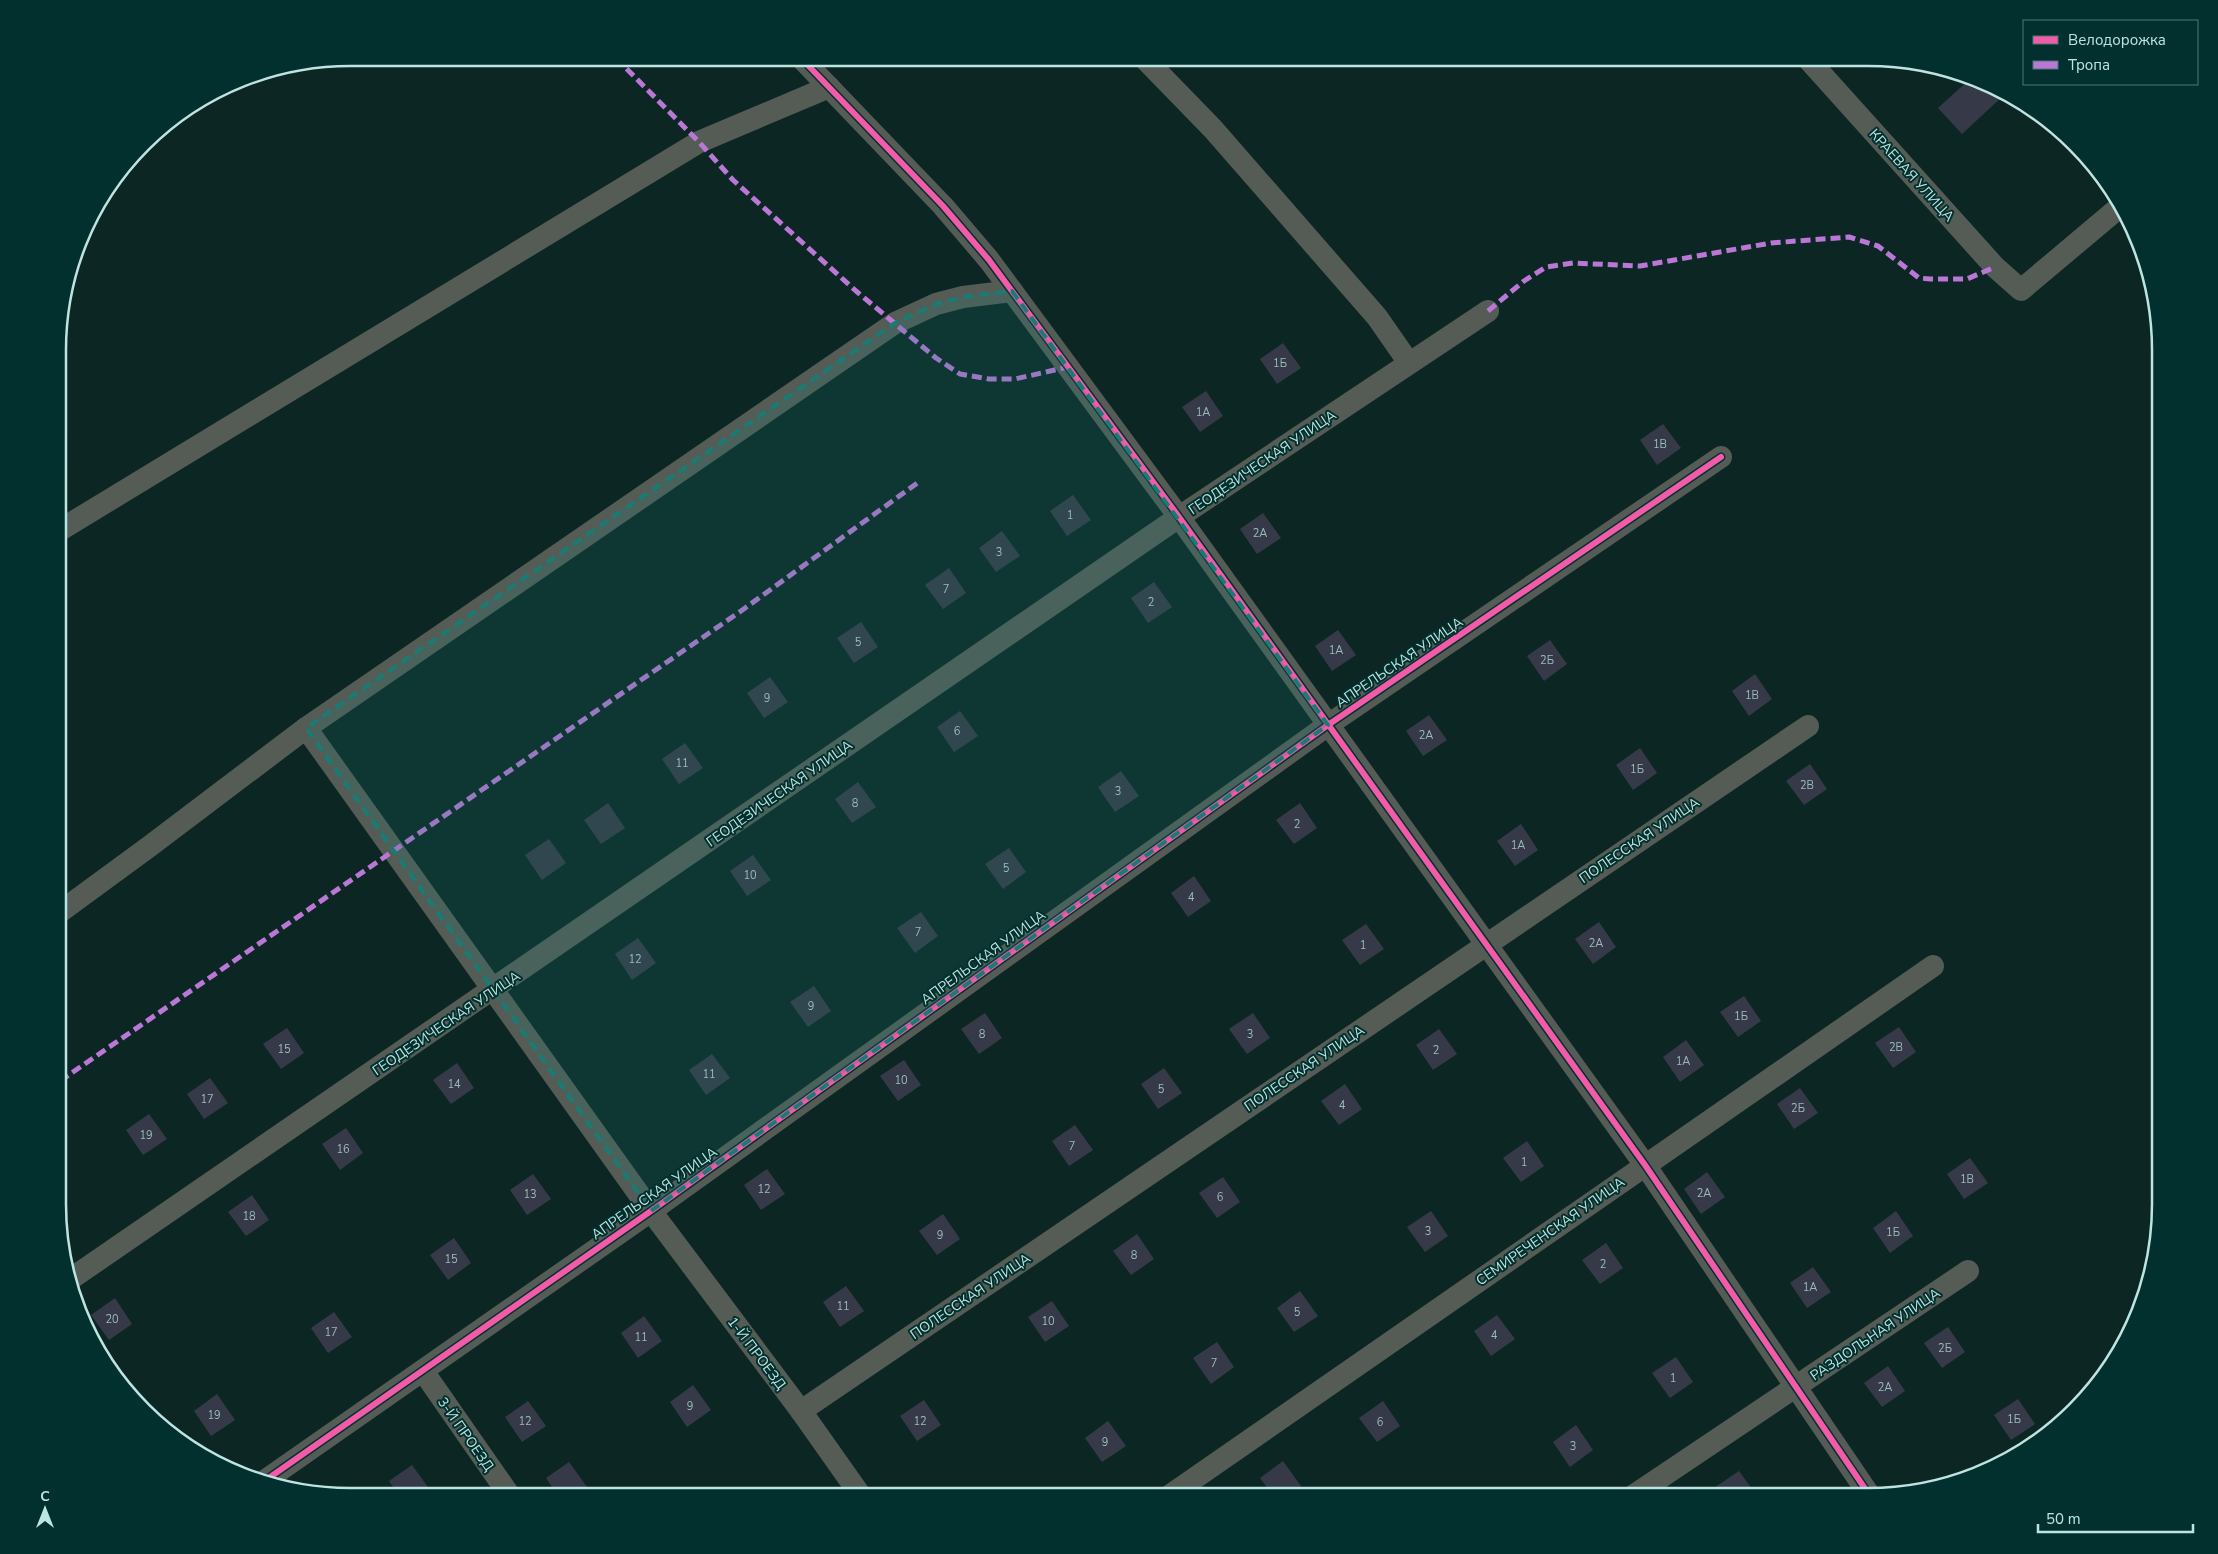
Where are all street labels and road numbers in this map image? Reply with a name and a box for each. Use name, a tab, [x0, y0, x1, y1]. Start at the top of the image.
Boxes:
street label: КРАЕВАЯ УЛИЦА	[1865, 125, 1958, 226]
street label: ГЕОДЕЗИЧЕСКАЯ УЛИЦА	[1185, 406, 1340, 519]
street label: АПРЕЛЬСКАЯ УЛИЦА	[1332, 613, 1467, 712]
street label: ГЕОДЕЗИЧЕСКАЯ УЛИЦА	[702, 736, 856, 851]
street label: ПОЛЕССКАЯ УЛИЦА	[1575, 793, 1703, 888]
street label: АПРЕЛЬСКАЯ УЛИЦА	[917, 906, 1049, 1009]
street label: ГЕОДЕЗИЧЕСКАЯ УЛИЦА	[369, 967, 524, 1080]
street label: ПОЛЕССКАЯ УЛИЦА	[1240, 1021, 1368, 1116]
street label: АПРЕЛЬСКАЯ УЛИЦА	[587, 1143, 721, 1244]
street label: СЕМИРЕЧЕНСКАЯ УЛИЦА	[1472, 1173, 1628, 1290]
street label: ПОЛЕССКАЯ УЛИЦА	[906, 1249, 1034, 1344]
street label: РАЗДОЛЬНАЯ УЛИЦА	[1807, 1284, 1944, 1385]
street label: 1-Й ПРОЕЗД	[723, 1313, 790, 1394]
street label: 3-Й ПРОЕЗД	[433, 1393, 498, 1475]

